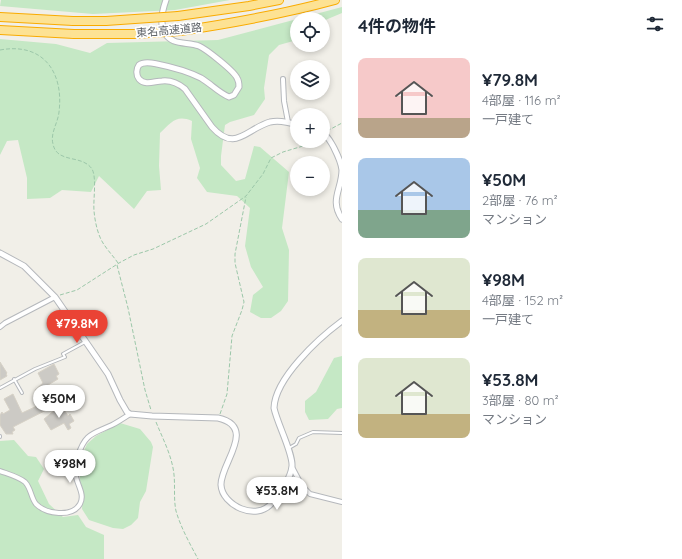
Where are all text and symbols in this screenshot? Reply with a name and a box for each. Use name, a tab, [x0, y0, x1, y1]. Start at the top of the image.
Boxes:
map controls	[290, 12, 330, 196]
button: locate	[290, 12, 330, 52]
icon: filters	[644, 13, 666, 35]
text: 4件の物件	[358, 15, 436, 36]
street label: 東名高速道路	[136, 20, 202, 40]
button: layers	[290, 60, 330, 100]
text: ¥79.8M	[482, 69, 538, 90]
icon: home	[390, 74, 438, 122]
text: 4部屋 · 116 m²	[482, 92, 561, 108]
button: +	[290, 108, 330, 148]
text: 一戸建て	[482, 111, 534, 127]
button: −	[290, 156, 330, 196]
text: ¥50M	[482, 169, 526, 190]
icon: home	[390, 174, 438, 222]
text: 2部屋 · 76 m²	[482, 192, 558, 208]
text: マンション	[482, 211, 547, 227]
text: ¥98M	[482, 269, 525, 290]
icon: home	[390, 274, 438, 322]
text: 4部屋 · 152 m²	[482, 292, 563, 308]
pin: ¥79.8M	[44, 310, 110, 344]
text: 一戸建て	[482, 311, 534, 327]
text: ¥79.8M	[56, 315, 98, 331]
text: ¥53.8M	[482, 369, 539, 390]
icon: home	[390, 374, 438, 422]
pin: ¥50M	[35, 385, 83, 419]
text: ¥50M	[42, 390, 76, 406]
text: 3部屋 · 80 m²	[482, 392, 559, 408]
text: マンション	[482, 411, 547, 427]
pin: ¥98M	[46, 450, 94, 484]
text: ¥98M	[54, 455, 86, 471]
pin: ¥53.8M	[244, 477, 310, 511]
text: ¥53.8M	[255, 482, 299, 498]

